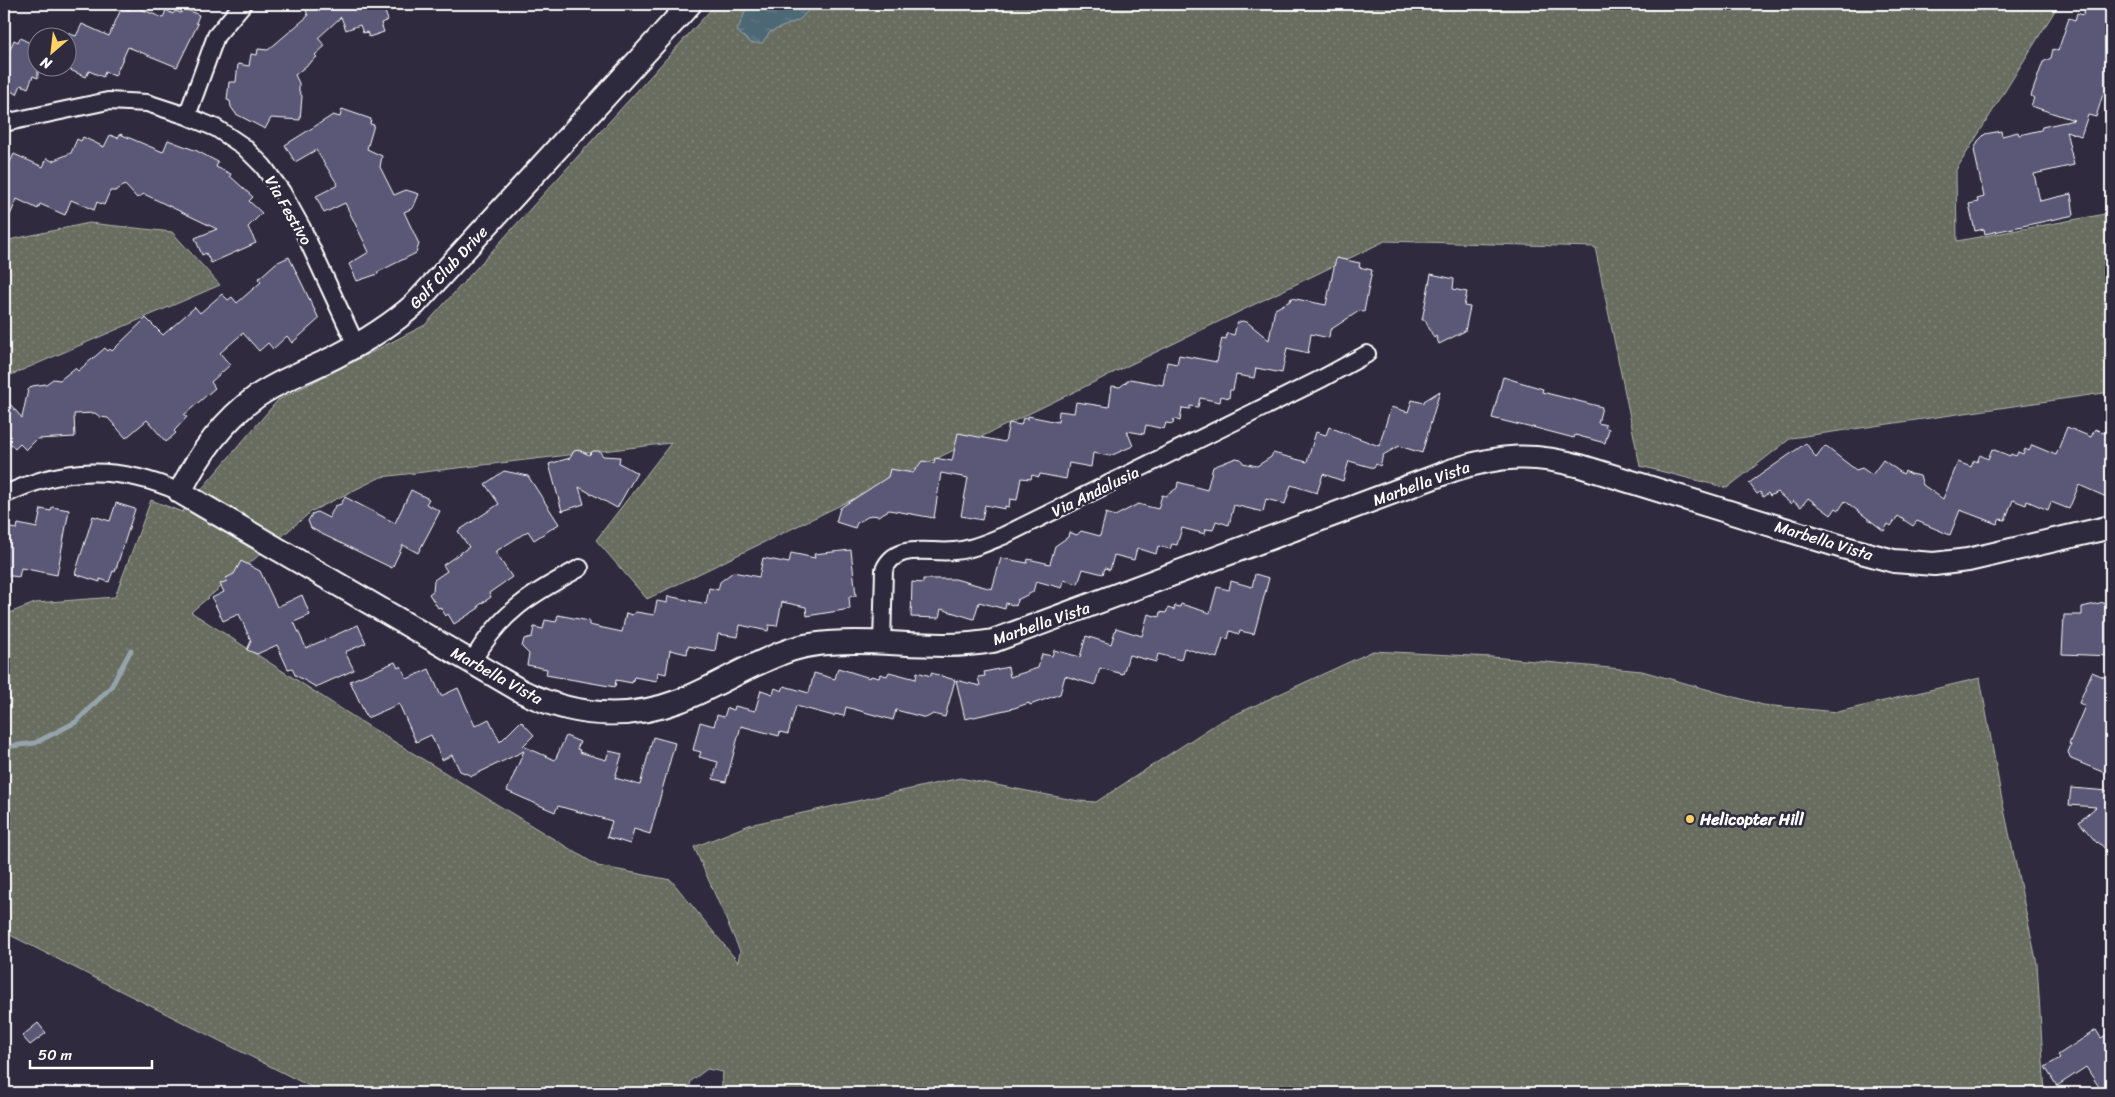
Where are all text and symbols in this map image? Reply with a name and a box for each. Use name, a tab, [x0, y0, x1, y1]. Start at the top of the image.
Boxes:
north arrow	[28, 28, 78, 78]
text: N	[36, 50, 57, 77]
street label: Via Festivo	[257, 170, 320, 251]
street label: Golf Club Drive	[402, 219, 495, 316]
street label: Marbella Vista	[1369, 452, 1475, 514]
street label: Via Andalusia	[1046, 458, 1144, 525]
street label: Marbella Vista	[1771, 512, 1878, 569]
street label: Marbella Vista	[988, 593, 1095, 654]
street label: Marbella Vista	[445, 638, 549, 713]
place label: Helicopter Hill	[1699, 805, 1805, 834]
marker: Helicopter Hill	[1684, 813, 1696, 825]
scale bar	[30, 1037, 152, 1069]
text: 50 m	[38, 1042, 73, 1068]

